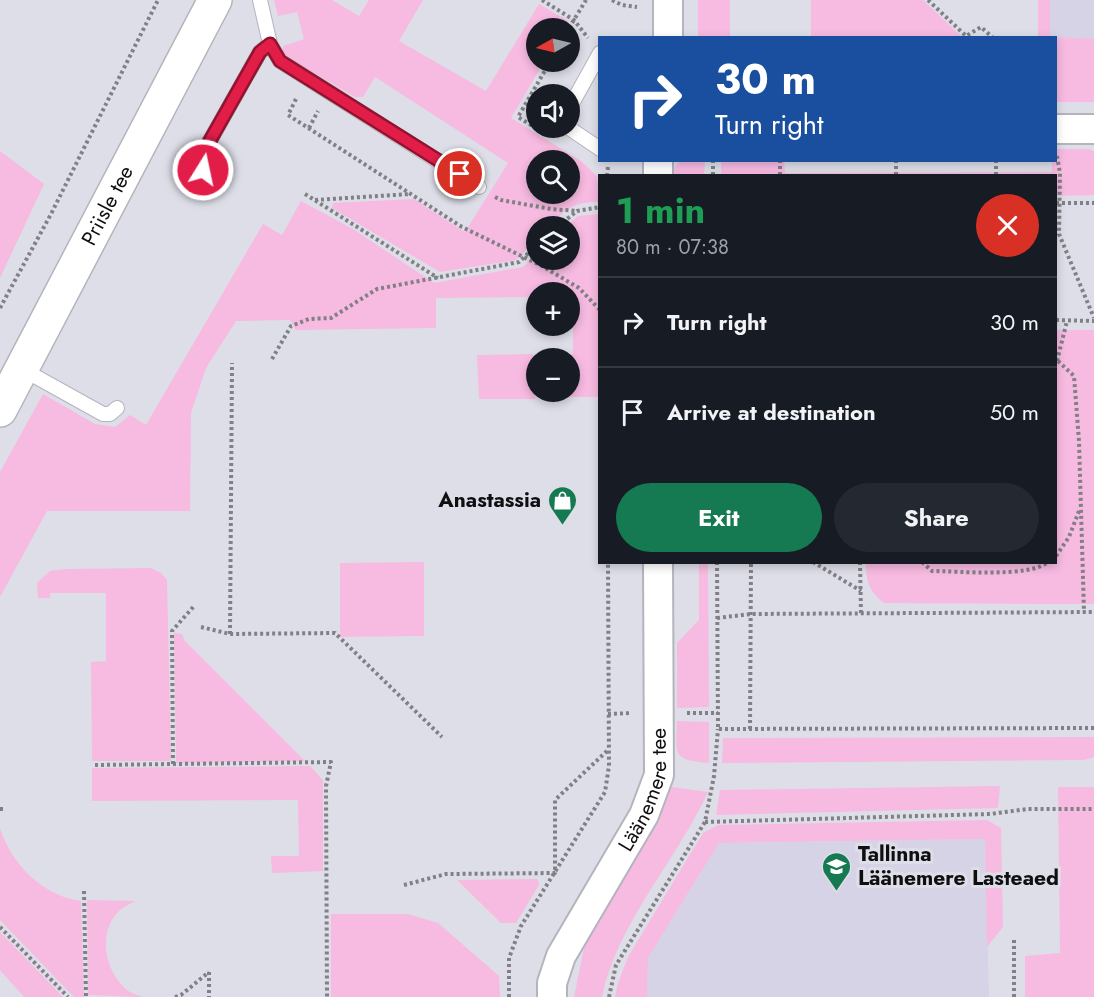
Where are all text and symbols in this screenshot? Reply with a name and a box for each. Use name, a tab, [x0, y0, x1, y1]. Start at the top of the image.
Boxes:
north arrow	[526, 18, 580, 72]
map controls	[526, 18, 580, 402]
text: 30 m	[715, 49, 816, 110]
icon: right	[616, 60, 694, 138]
button: sound	[526, 84, 580, 138]
text: Turn right	[715, 105, 823, 144]
position arrow	[171, 138, 235, 202]
pin	[434, 148, 485, 199]
button: search	[526, 150, 580, 204]
icon: arrive	[443, 157, 476, 190]
street label: Priisle tee	[74, 160, 141, 251]
text: 1 min	[616, 184, 705, 236]
button: close	[976, 194, 1039, 257]
button: layers	[526, 216, 580, 270]
text: 80 m · 07:38	[616, 233, 729, 262]
button: +	[526, 282, 580, 336]
icon: right	[616, 306, 649, 339]
text: Turn right	[667, 306, 767, 338]
text: 30 m	[990, 306, 1039, 338]
button: −	[526, 348, 580, 402]
icon: arrive	[616, 396, 649, 429]
text: Arrive at destination	[667, 396, 876, 428]
text: 50 m	[990, 396, 1039, 428]
button: Exit	[616, 483, 822, 552]
button: Share	[834, 483, 1039, 552]
shop icon: Anastassia	[546, 484, 578, 526]
place label: Anastassia	[437, 485, 541, 515]
street label: Läänemere tee	[611, 728, 675, 857]
place label: Tallinna Läänemere Lasteaed	[858, 839, 1059, 893]
school or university icon: Tallinna Läänemere Lasteaed	[821, 850, 853, 892]

